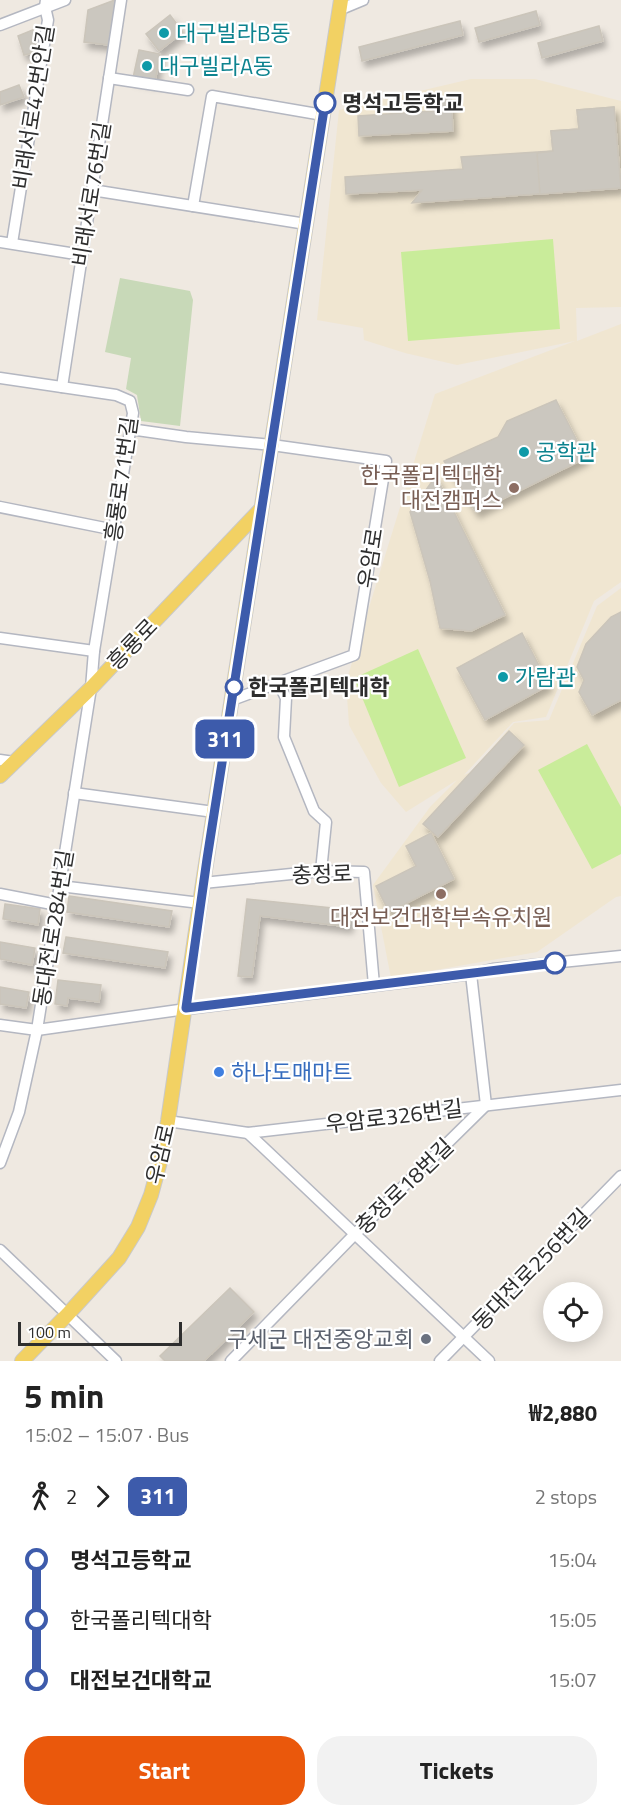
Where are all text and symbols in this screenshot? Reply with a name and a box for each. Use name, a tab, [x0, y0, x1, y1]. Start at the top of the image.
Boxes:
place label: 대구빌라B동	[176, 16, 291, 50]
street label: 비래서로42번안길	[3, 22, 63, 192]
marker: 대구빌라B동	[157, 26, 171, 40]
place label: 대구빌라A동	[159, 49, 273, 83]
marker: 대구빌라A동	[140, 59, 154, 73]
place label: 명석고등학교	[342, 86, 463, 120]
marker: 명석고등학교	[314, 92, 336, 114]
street label: 비래서로76번길	[63, 119, 119, 269]
street label: 흥룡로71번길	[95, 414, 147, 544]
place label: 공학관	[536, 435, 597, 469]
marker: 공학관	[517, 445, 531, 459]
place label: 한국폴리텍대학 대전캠퍼스	[360, 458, 502, 517]
marker: 한국폴리텍대학 대전캠퍼스	[507, 481, 521, 495]
street label: 우암로	[348, 525, 392, 591]
street label: 흥룡로	[99, 610, 165, 678]
place label: 가람관	[515, 660, 576, 694]
place label: 한국폴리텍대학	[248, 670, 390, 704]
marker: 가람관	[496, 670, 510, 684]
marker: 한국폴리텍대학	[225, 678, 243, 696]
line badge: 311	[190, 720, 260, 758]
text: 311	[207, 723, 243, 755]
street label: 동대전로284번길	[24, 847, 82, 1009]
street label: 충정로	[291, 856, 353, 892]
marker: 대전보건대학부속유치원	[434, 887, 448, 901]
place label: 대전보건대학부속유치원	[330, 900, 552, 934]
unlabelled marker	[544, 952, 566, 974]
place label: 하나도매마트	[231, 1055, 352, 1089]
marker: 하나도매마트	[212, 1065, 226, 1079]
street label: 우암로326번길	[323, 1091, 465, 1141]
street label: 우암로	[137, 1121, 183, 1187]
street label: 충정로18번길	[347, 1130, 461, 1242]
street label: 동대전로256번길	[464, 1200, 598, 1338]
map controls	[543, 1282, 603, 1342]
button: locate	[543, 1282, 603, 1342]
scale bar	[18, 1319, 182, 1346]
text: 100 m	[27, 1320, 71, 1344]
place label: 구세군 대전중앙교회	[227, 1322, 414, 1356]
marker: 구세군 대전중앙교회	[419, 1332, 433, 1346]
text: 5 min	[24, 1371, 104, 1421]
text: ₩2,880	[529, 1396, 597, 1430]
text: 15:02 – 15:07 · Bus	[24, 1419, 189, 1450]
icon: walk	[24, 1480, 57, 1513]
icon: forward	[86, 1480, 119, 1513]
text: 311	[140, 1480, 175, 1512]
text: 2	[66, 1481, 77, 1512]
text: 2 stops	[535, 1481, 597, 1512]
text: 명석고등학교	[70, 1543, 191, 1577]
text: 15:04	[548, 1544, 597, 1575]
text: 한국폴리텍대학	[70, 1603, 212, 1637]
text: 15:05	[548, 1604, 597, 1635]
text: 대전보건대학교	[70, 1663, 212, 1697]
text: 15:07	[548, 1664, 597, 1695]
button: Start	[24, 1736, 305, 1805]
button: Tickets	[317, 1736, 597, 1805]

